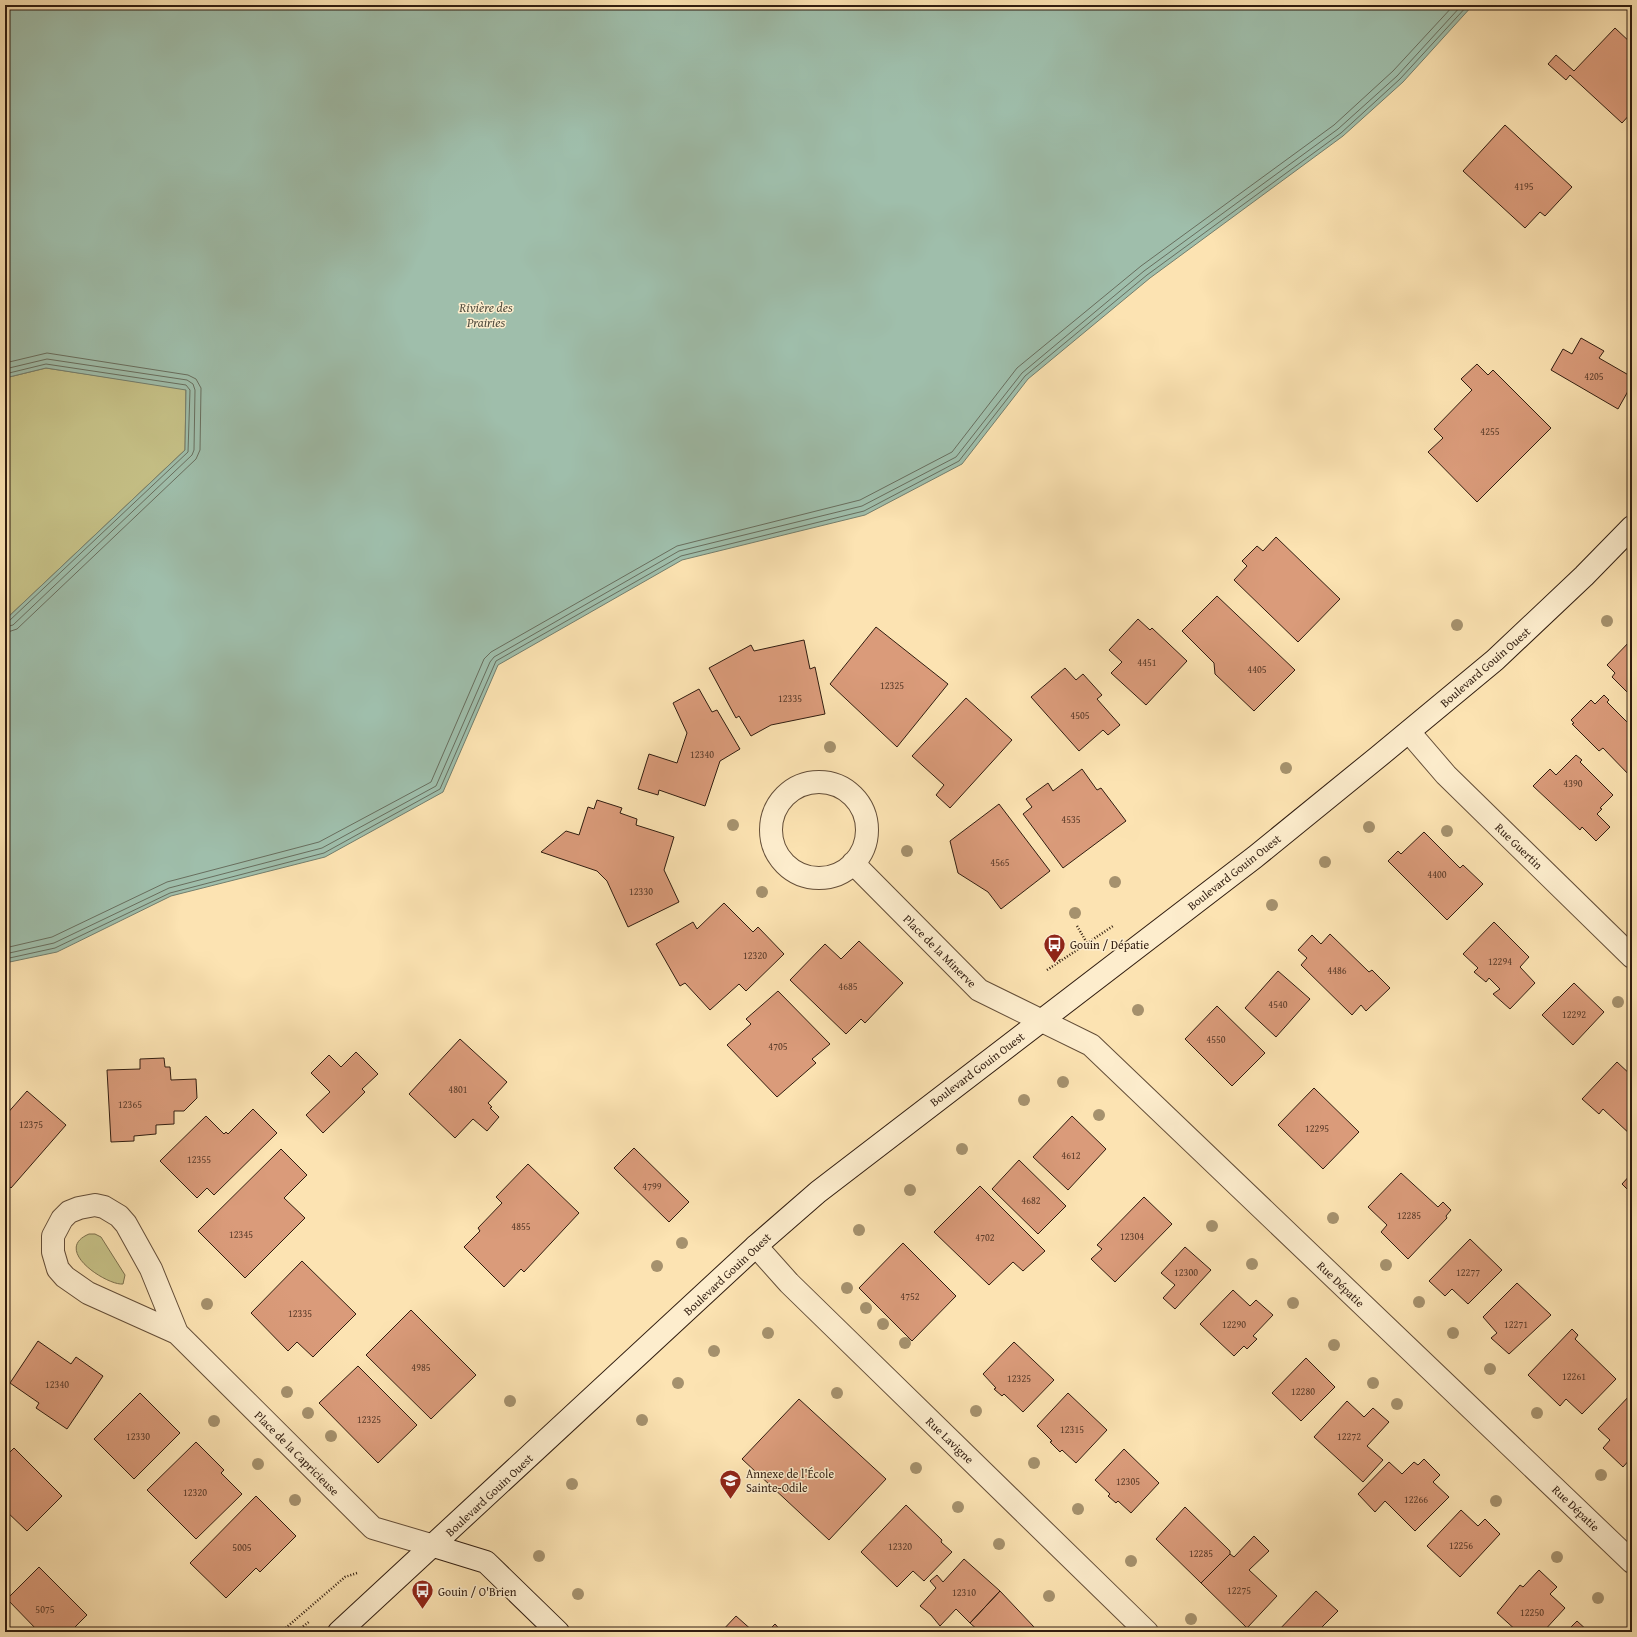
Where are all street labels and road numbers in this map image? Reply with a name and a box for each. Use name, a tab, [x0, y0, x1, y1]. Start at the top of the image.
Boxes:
street label: Boulevard Gouin Ouest	[1436, 623, 1534, 711]
street label: Rue Guertin	[1491, 819, 1547, 873]
street label: Boulevard Gouin Ouest	[1184, 830, 1285, 914]
street label: Place de la Minerve	[900, 911, 981, 992]
street label: Boulevard Gouin Ouest	[926, 1027, 1028, 1110]
street label: Boulevard Gouin Ouest	[679, 1228, 775, 1319]
street label: Rue Dépatie	[1314, 1257, 1369, 1311]
street label: Place de la Capricieuse	[251, 1407, 343, 1499]
street label: Rue Lavigne	[922, 1413, 978, 1467]
street label: Boulevard Gouin Ouest	[441, 1449, 537, 1540]
street label: Rue Dépatie	[1549, 1481, 1604, 1535]

